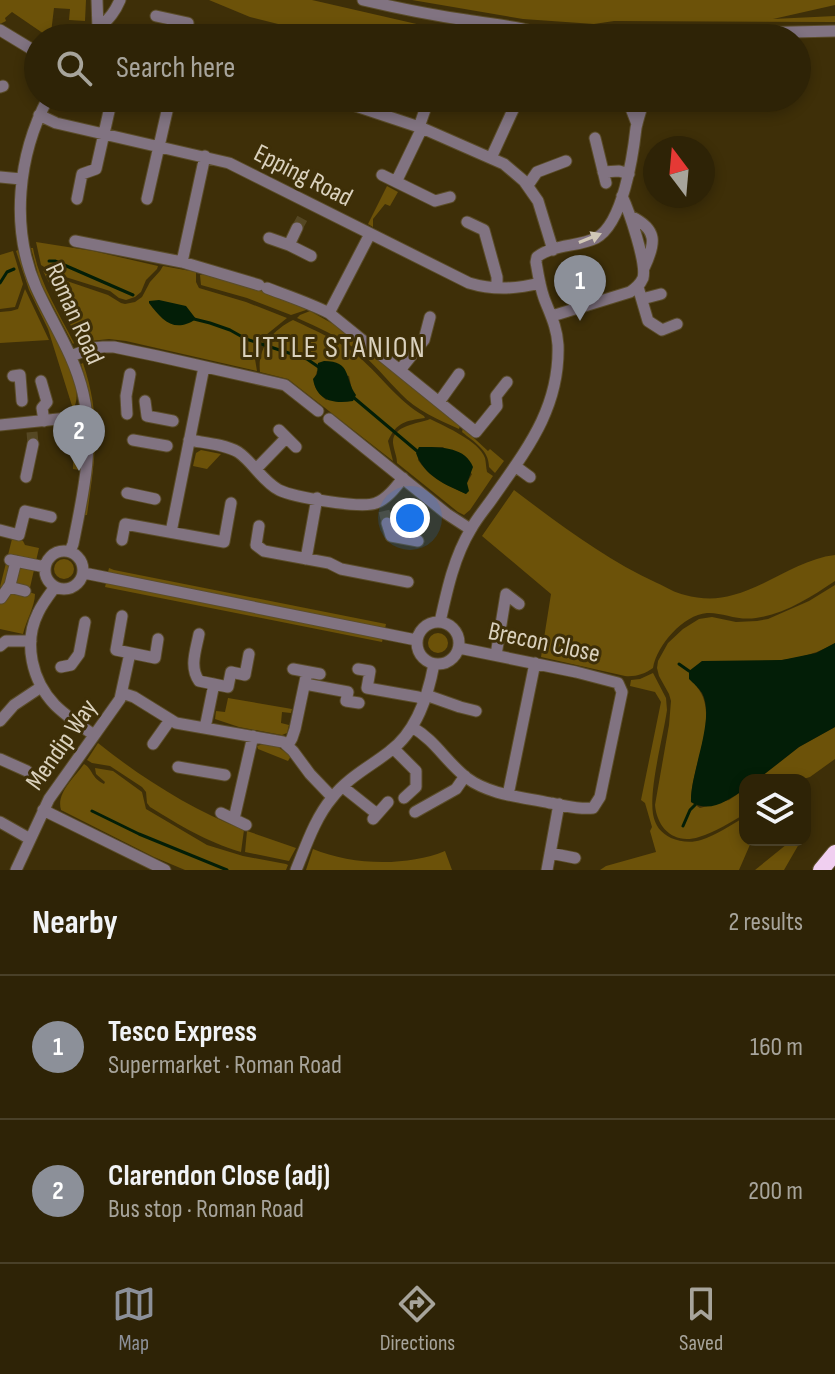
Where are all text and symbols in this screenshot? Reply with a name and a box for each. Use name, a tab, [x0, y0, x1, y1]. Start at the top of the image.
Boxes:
search box	[24, 24, 811, 112]
icon: search	[52, 46, 96, 90]
text: Search here	[116, 50, 235, 86]
north arrow	[643, 136, 715, 208]
street label: Epping Road	[249, 138, 357, 214]
one-way arrow	[578, 231, 602, 244]
pin: 1	[554, 255, 606, 321]
street label: Roman Road	[38, 258, 110, 370]
district label: LITTLE STANION	[241, 330, 427, 366]
pin: 2	[53, 405, 105, 471]
your location	[390, 498, 430, 538]
street label: Brecon Close	[485, 616, 603, 670]
street label: Mendip Way	[20, 694, 104, 796]
map controls	[739, 774, 811, 846]
button: layers	[739, 774, 811, 846]
text: Nearby	[32, 902, 118, 943]
text: 2 results	[729, 907, 803, 938]
text: Tesco Express	[108, 1014, 257, 1050]
text: 1	[53, 1032, 63, 1063]
text: 160 m	[750, 1032, 803, 1063]
text: Supermarket · Roman Road	[108, 1050, 342, 1081]
text: Clarendon Close (adj)	[108, 1158, 330, 1194]
text: 2	[52, 1176, 64, 1207]
text: 200 m	[748, 1176, 803, 1207]
text: Bus stop · Roman Road	[108, 1194, 304, 1225]
tab: Map	[112, 1282, 156, 1357]
tab: Directions	[380, 1282, 455, 1357]
tab: Saved	[679, 1282, 723, 1357]

